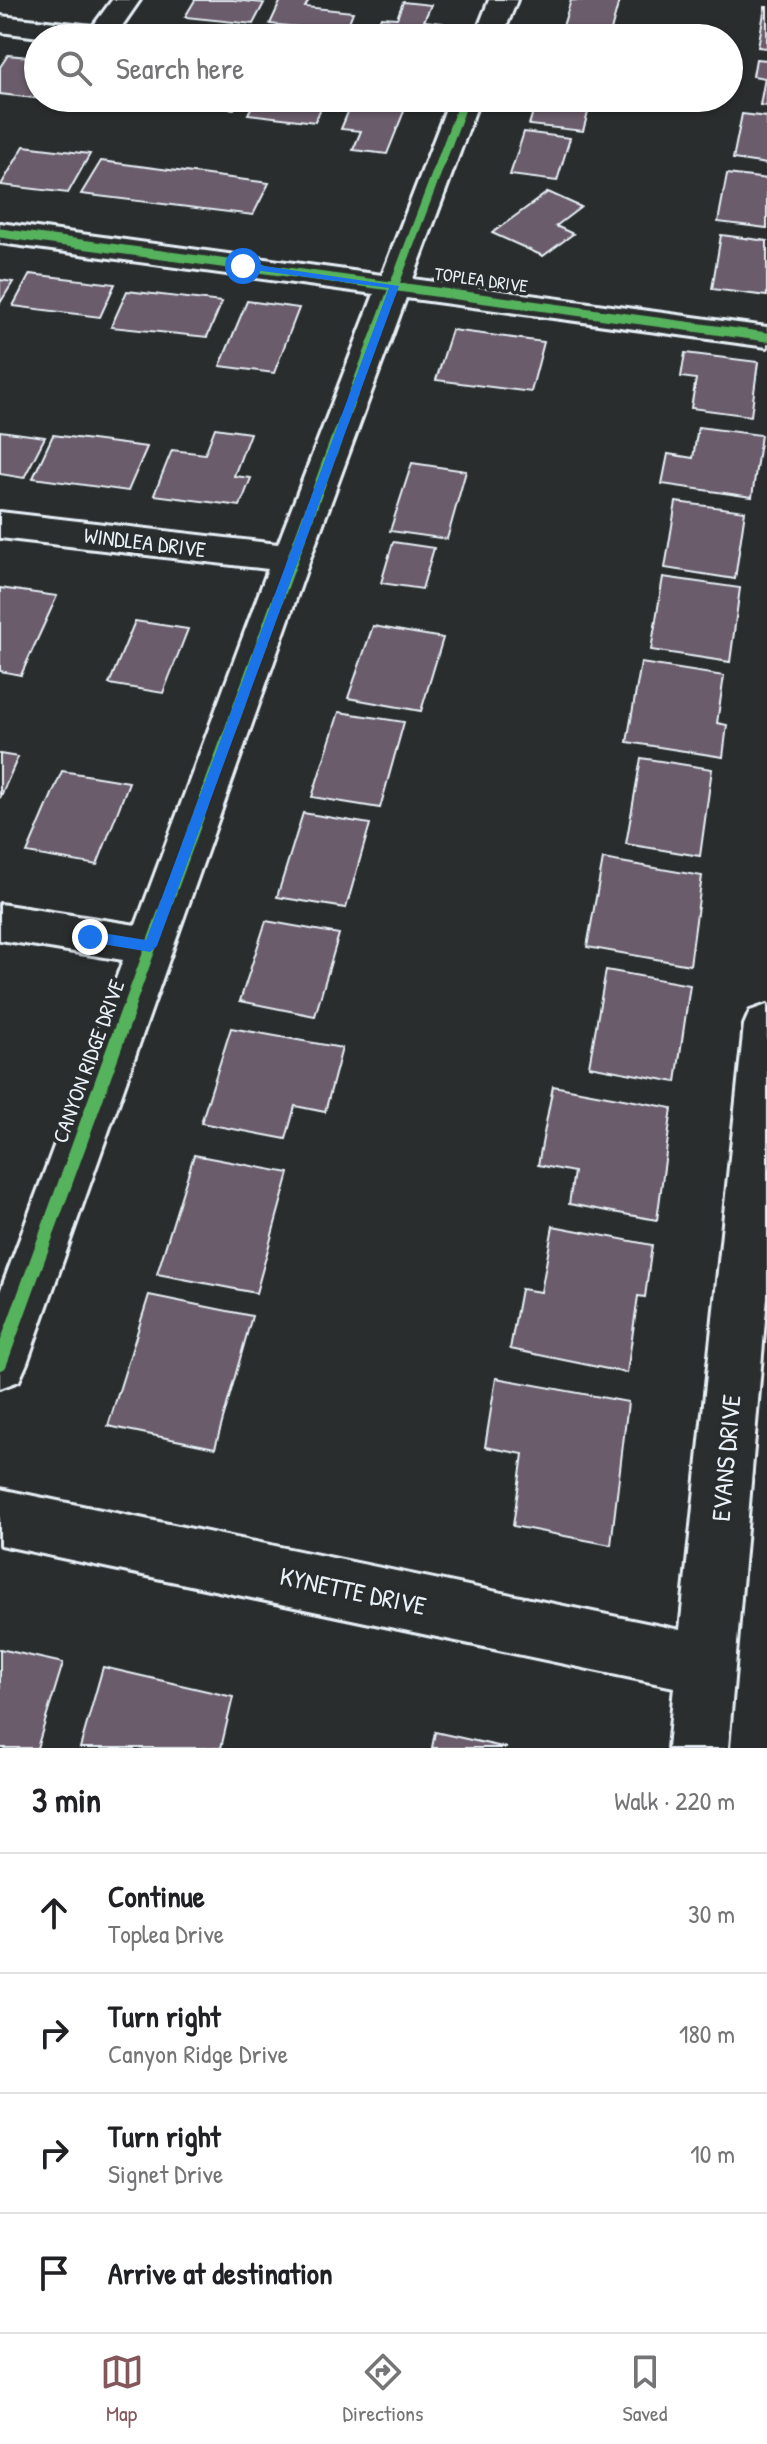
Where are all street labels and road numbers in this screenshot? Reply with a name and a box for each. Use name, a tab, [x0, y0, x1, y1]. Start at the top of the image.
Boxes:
street label: TOPLEA DRIVE	[433, 261, 529, 298]
street label: WINDLEA DRIVE	[82, 520, 208, 564]
street label: CANYON RIDGE DRIVE	[45, 975, 132, 1147]
street label: EVANS DRIVE	[703, 1393, 749, 1523]
street label: KYNETTE DRIVE	[277, 1558, 430, 1623]

